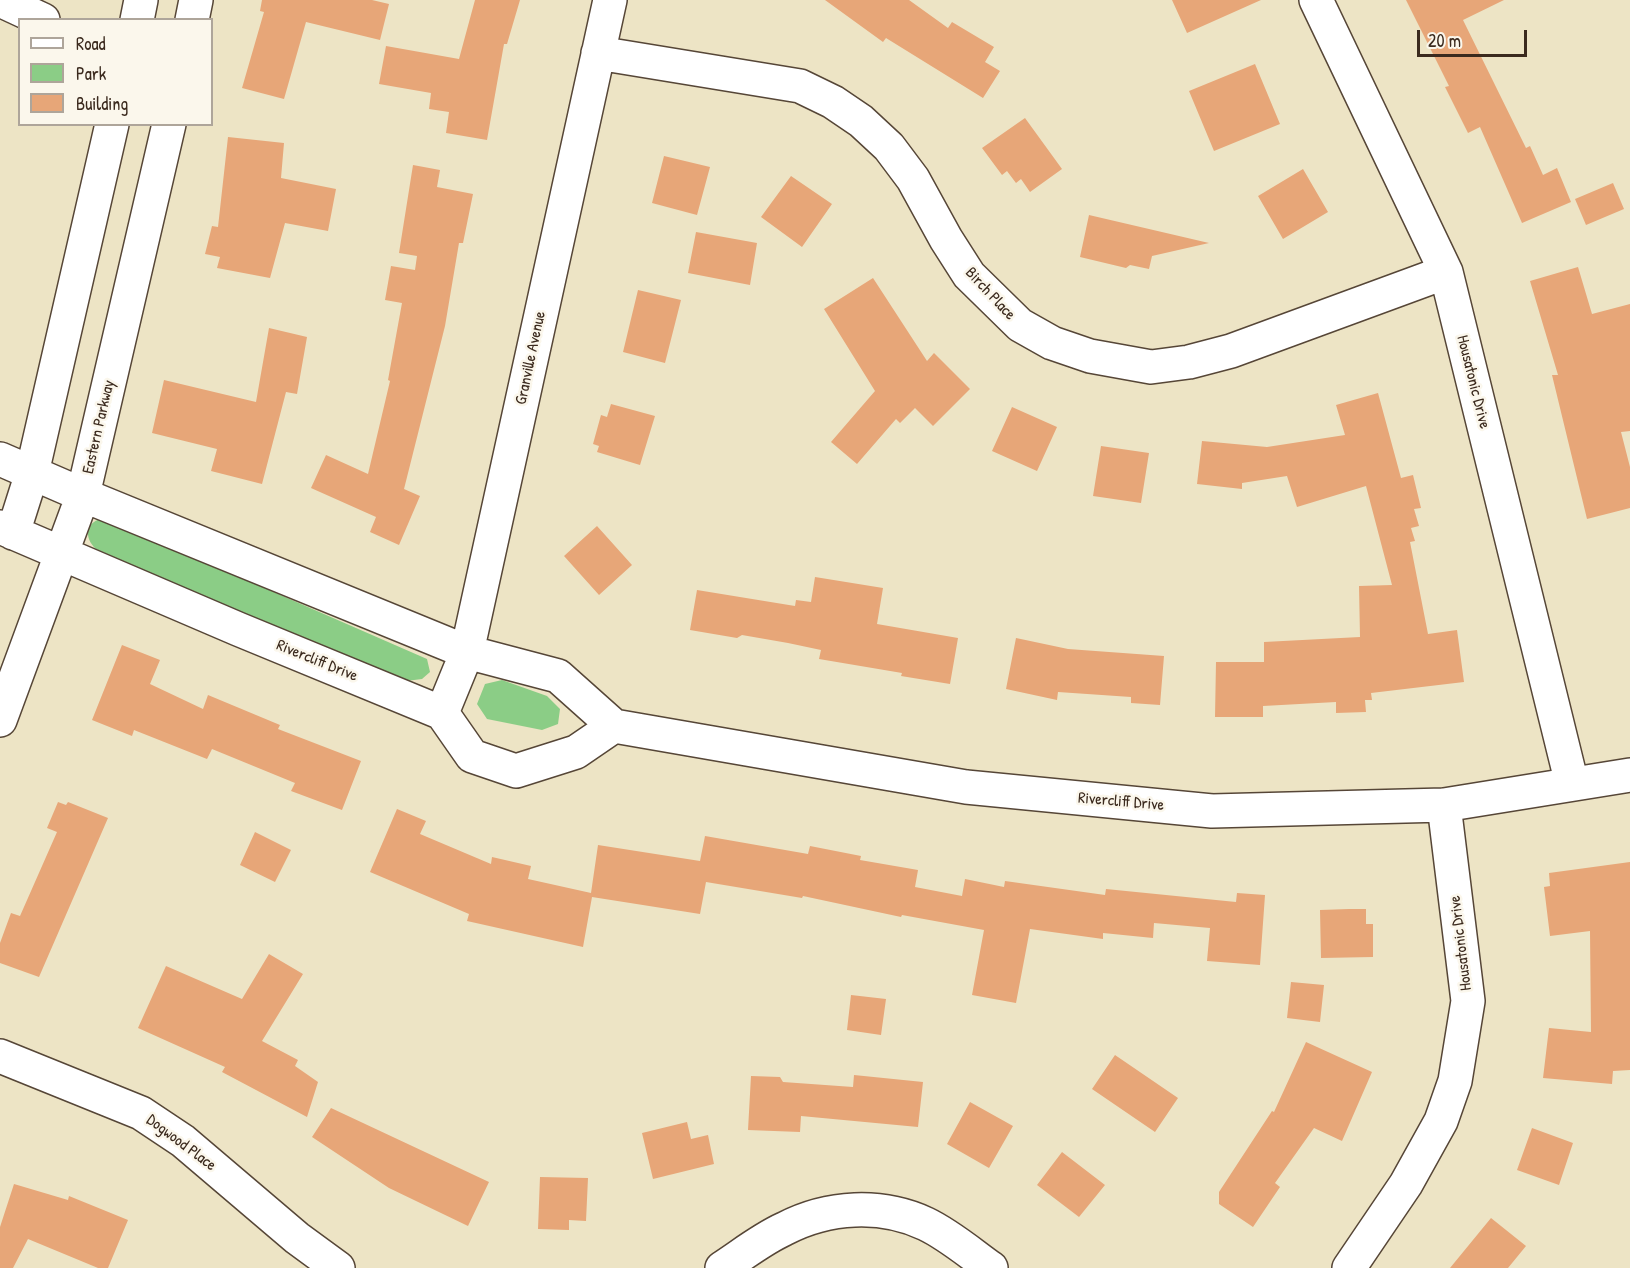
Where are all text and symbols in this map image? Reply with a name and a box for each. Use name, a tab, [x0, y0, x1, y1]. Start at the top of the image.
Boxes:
legend	[18, 18, 213, 126]
scale bar	[1420, 18, 1530, 56]
text: 20 m	[1428, 28, 1461, 53]
text: Road	[76, 31, 106, 56]
text: Park	[76, 61, 106, 86]
text: Building	[76, 91, 128, 116]
street label: Birch Place	[961, 264, 1019, 324]
street label: Granville Avenue	[512, 310, 550, 406]
street label: Housatonic Drive	[1452, 333, 1494, 431]
street label: Eastern Parkway	[79, 378, 119, 476]
street label: Rivercliff Drive	[274, 636, 360, 686]
street label: Rivercliff Drive	[1077, 789, 1165, 815]
street label: Housatonic Drive	[1446, 894, 1476, 992]
street label: Dogwood Place	[142, 1111, 220, 1175]

